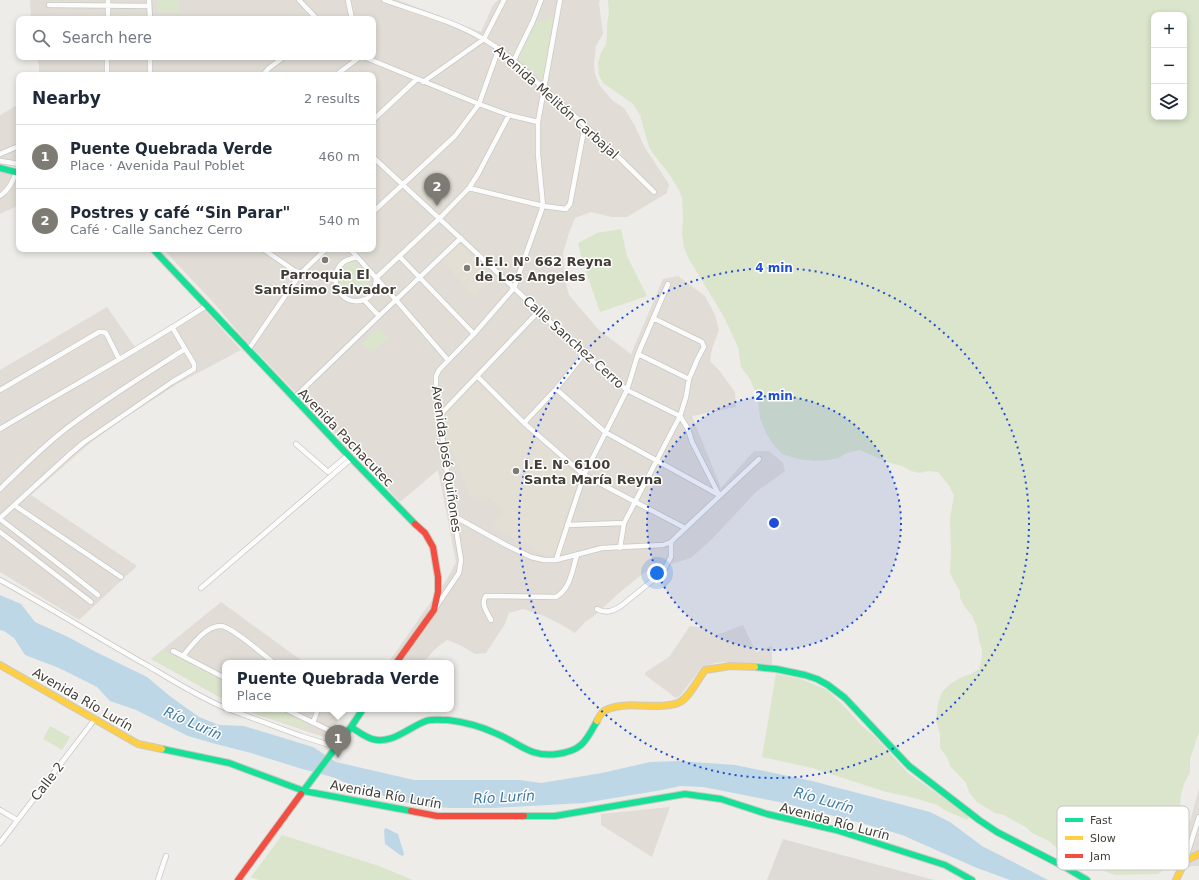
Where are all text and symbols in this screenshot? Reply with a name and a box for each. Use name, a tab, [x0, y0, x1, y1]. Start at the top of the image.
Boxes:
map controls	[1151, 12, 1187, 120]
button: +	[1151, 12, 1187, 48]
search box	[16, 16, 376, 60]
icon: search	[30, 27, 52, 49]
text: Search here	[62, 29, 152, 47]
street label: Avenida Melitón Carbajal	[492, 43, 622, 162]
button: −	[1151, 48, 1187, 84]
button: layers	[1151, 84, 1187, 120]
text: Nearby	[32, 88, 101, 108]
text: 2 results	[304, 91, 360, 106]
text: Puente Quebrada Verde	[70, 140, 272, 158]
text: 1	[40, 149, 50, 164]
text: 460 m	[318, 149, 360, 164]
text: Place · Avenida Paul Poblet	[70, 158, 244, 173]
pin: 2	[424, 173, 450, 206]
text: Postres y café “Sin Parar"	[70, 204, 290, 222]
text: 2	[40, 213, 50, 228]
text: 540 m	[318, 213, 360, 228]
text: Café · Calle Sanchez Cerro	[70, 222, 242, 237]
place label: I.E.I. N° 662 Reyna de Los Angeles	[475, 254, 612, 284]
marker: Parroquia El Santísimo Salvador	[320, 255, 330, 265]
text: 4 min	[755, 261, 793, 275]
marker: I.E.I. N° 662 Reyna de Los Angeles	[462, 263, 472, 273]
place label: Parroquia El Santísimo Salvador	[254, 267, 396, 297]
street label: Calle Sanchez Cerro	[520, 293, 627, 392]
street label: Avenida Pachacutec	[295, 385, 396, 489]
street label: Avenida José Quiñones	[429, 385, 464, 534]
text: 2 min	[755, 389, 793, 403]
place label: I.E. N° 6100 Santa María Reyna	[524, 457, 662, 487]
marker: I.E. N° 6100 Santa María Reyna	[511, 466, 521, 476]
centre of rings	[767, 516, 781, 530]
your location	[647, 563, 667, 583]
popup	[222, 660, 454, 712]
street label: Avenida Río Lurín	[30, 665, 136, 734]
text: Puente Quebrada Verde	[237, 670, 439, 688]
text: Place	[237, 688, 271, 703]
water label: Río Lurín	[162, 703, 224, 743]
pin: 1	[325, 725, 351, 758]
street label: Calle 2	[28, 759, 67, 804]
street label: Avenida Río Lurín	[329, 777, 443, 812]
water label: Río Lurín	[792, 784, 856, 816]
water label: Río Lurín	[473, 787, 535, 807]
street label: Avenida Río Lurín	[778, 800, 891, 843]
legend	[1057, 806, 1189, 870]
text: Fast	[1090, 814, 1113, 827]
text: Slow	[1090, 832, 1116, 845]
text: Jam	[1089, 850, 1111, 863]

